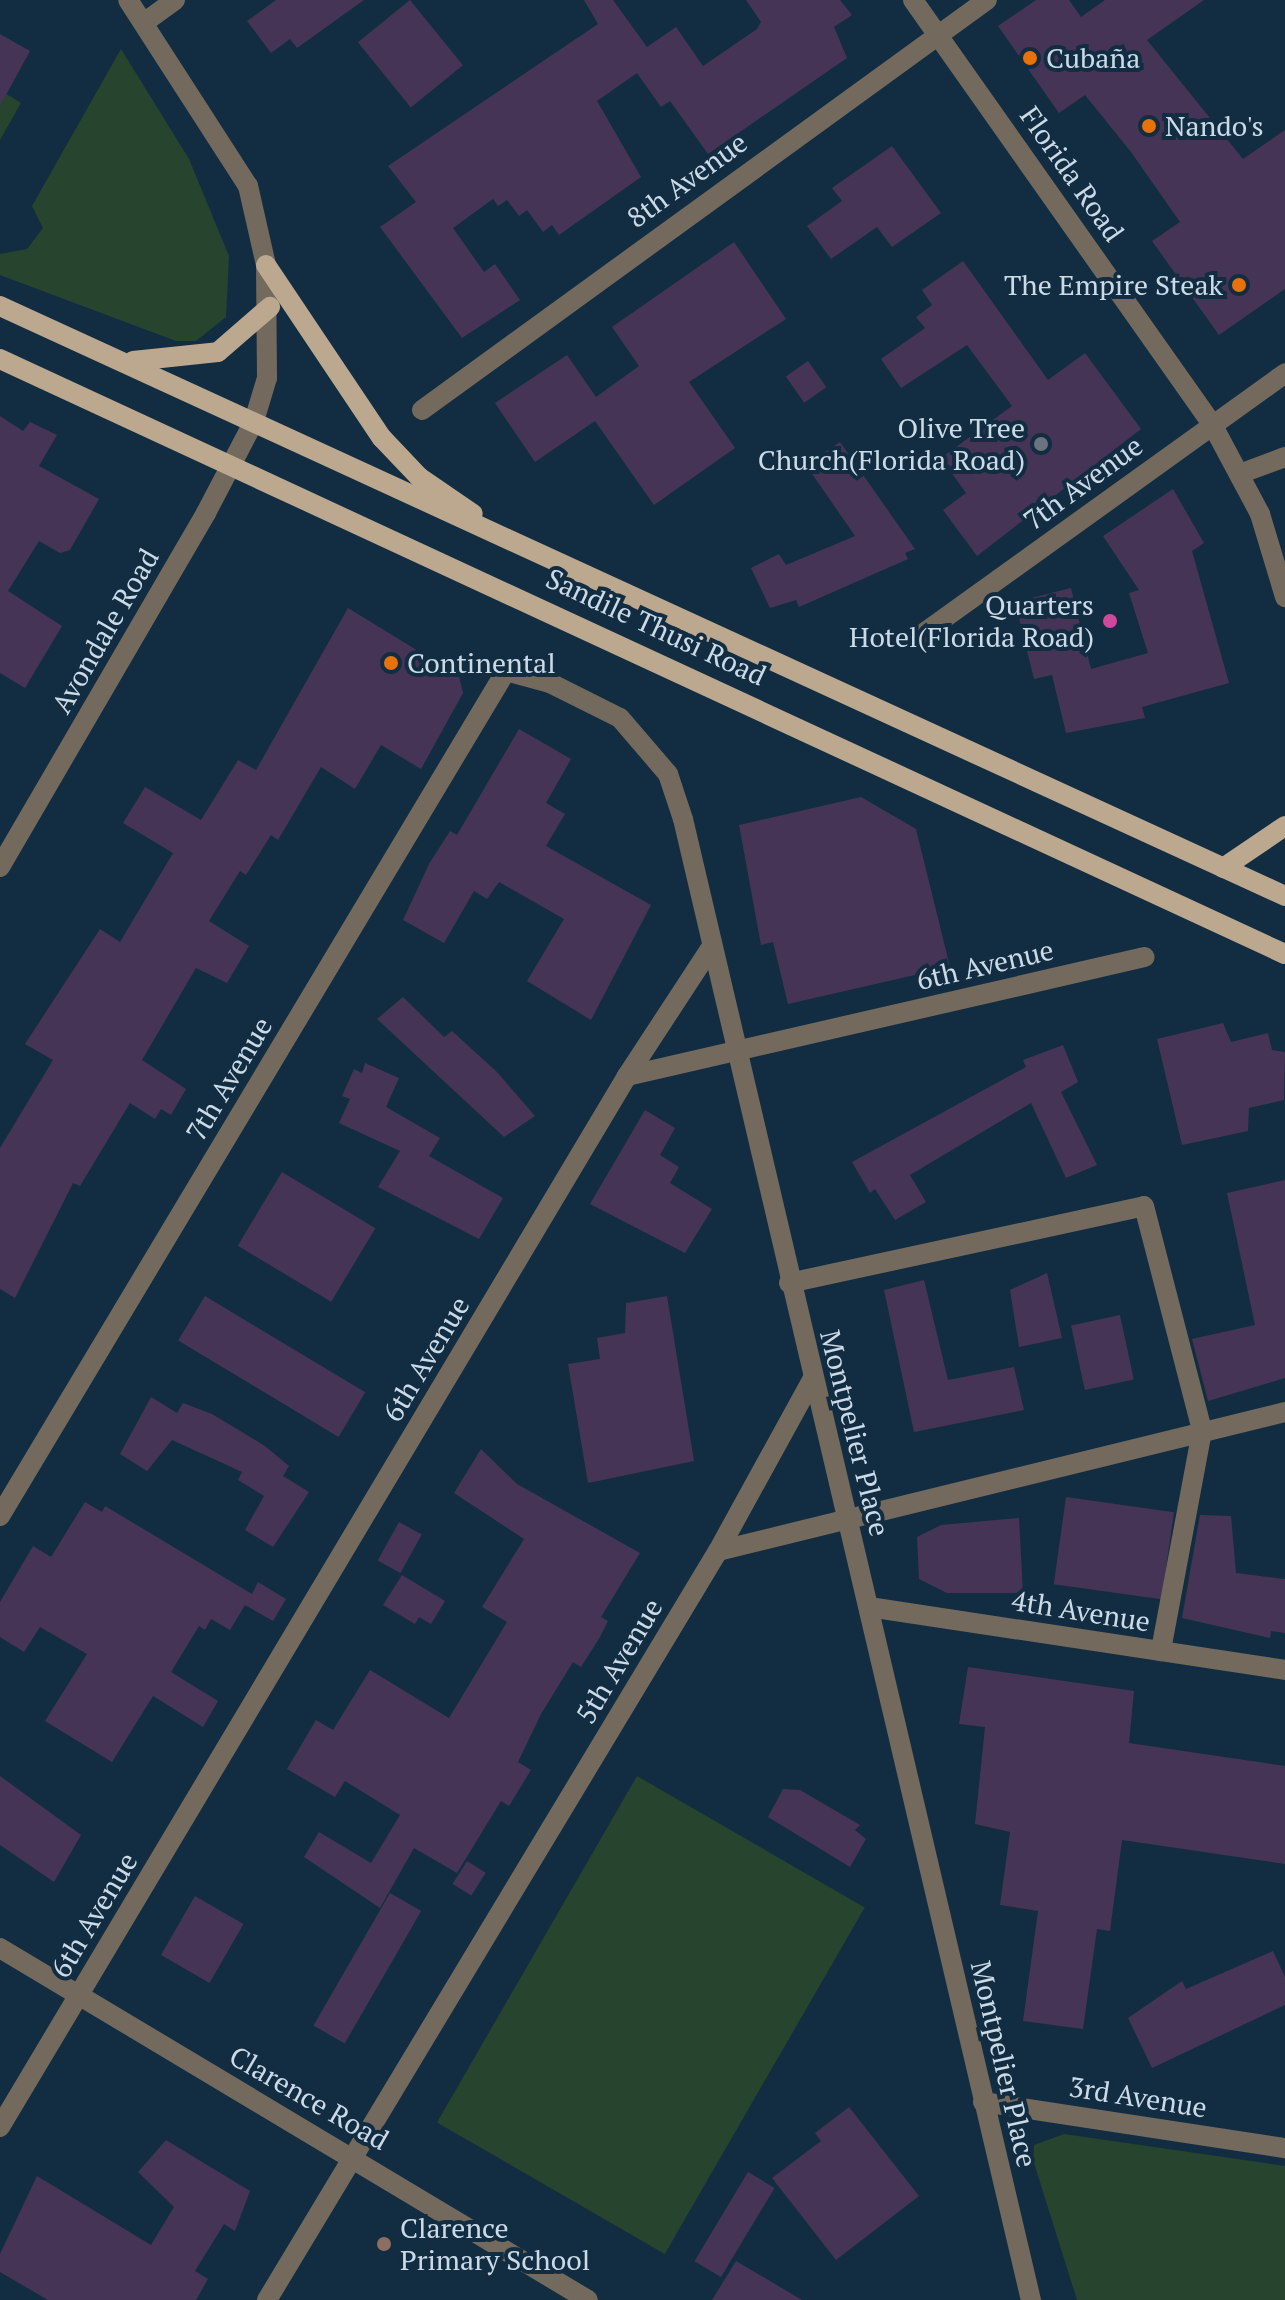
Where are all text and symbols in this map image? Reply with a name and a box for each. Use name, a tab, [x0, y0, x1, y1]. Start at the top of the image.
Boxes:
place label: Cubaña	[1046, 41, 1140, 75]
marker: Cubaña	[1021, 49, 1039, 67]
street label: Florida Road	[1013, 100, 1131, 248]
place label: Nando's	[1165, 109, 1264, 143]
marker: Nando's	[1140, 117, 1158, 135]
street label: 8th Avenue	[620, 125, 754, 235]
place label: The Empire Steak	[1004, 268, 1223, 302]
marker: The Empire Steak	[1230, 276, 1248, 294]
place label: Olive Tree Church(Florida Road)	[758, 411, 1025, 477]
street label: 7th Avenue	[1017, 429, 1149, 537]
marker: Olive Tree Church(Florida Road)	[1032, 435, 1050, 453]
street label: Avondale Road	[44, 543, 166, 719]
street label: Sandile Thusi Road	[541, 561, 771, 693]
place label: Quarters Hotel(Florida Road)	[849, 588, 1094, 654]
marker: Quarters Hotel(Florida Road)	[1101, 612, 1119, 630]
place label: Continental	[407, 646, 556, 680]
marker: Continental	[382, 654, 400, 672]
street label: 6th Avenue	[913, 933, 1057, 997]
street label: 7th Avenue	[179, 1011, 279, 1147]
street label: 6th Avenue	[375, 1290, 477, 1428]
street label: Montpelier Place	[813, 1327, 897, 1539]
street label: 4th Avenue	[1009, 1583, 1153, 1639]
street label: 5th Avenue	[568, 1592, 670, 1730]
street label: 6th Avenue	[43, 1846, 145, 1984]
street label: Montpelier Place	[964, 1957, 1044, 2171]
street label: Clarence Road	[224, 2039, 394, 2157]
street label: 3rd Avenue	[1066, 2069, 1210, 2125]
place label: Clarence Primary School	[400, 2211, 590, 2277]
marker: Clarence Primary School	[375, 2235, 393, 2253]

